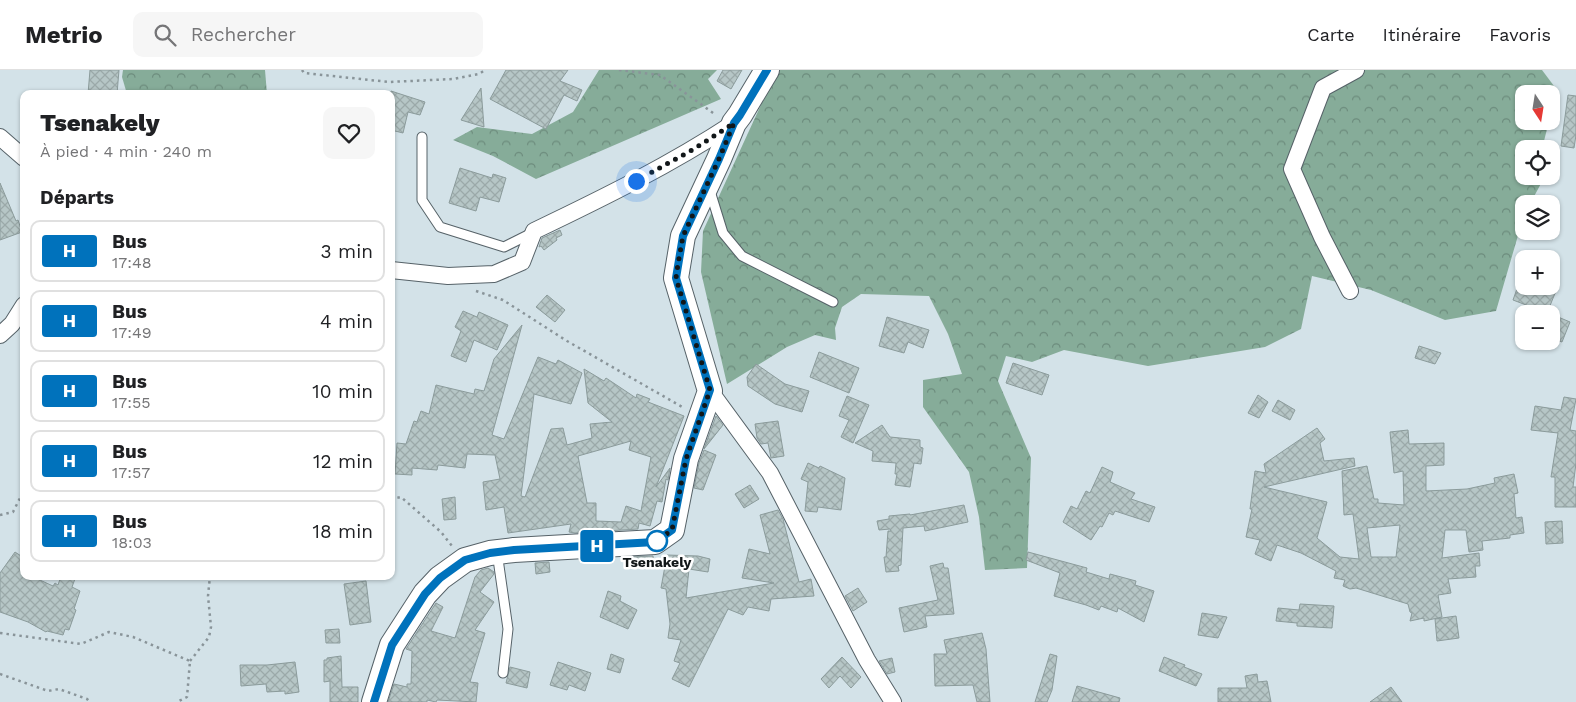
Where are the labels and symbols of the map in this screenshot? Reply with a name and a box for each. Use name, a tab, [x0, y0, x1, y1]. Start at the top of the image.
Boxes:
north arrow	[1515, 85, 1560, 130]
your location	[624, 169, 649, 194]
line badge: H	[581, 530, 613, 562]
marker: Tsenakely	[646, 530, 668, 552]
place label: Tsenakely	[623, 554, 692, 570]

